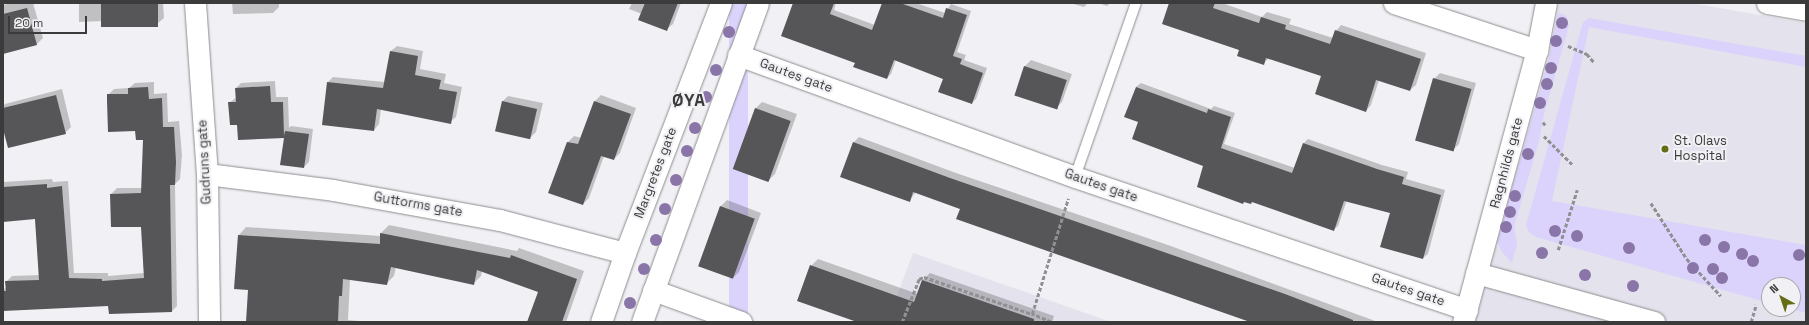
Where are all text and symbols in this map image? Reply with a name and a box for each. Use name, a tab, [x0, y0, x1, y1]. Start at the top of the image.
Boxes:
scale bar	[10, 8, 89, 34]
text: 20 m	[15, 15, 43, 31]
street label: Gautes gate	[757, 56, 835, 96]
district label: ØYA	[672, 91, 706, 111]
street label: Ragnhilds gate	[1487, 116, 1527, 210]
street label: Gudruns gate	[195, 119, 215, 205]
street label: Margretes gate	[631, 125, 681, 221]
place label: St. Olavs Hospital	[1674, 134, 1727, 165]
marker: St. Olavs Hospital	[1659, 143, 1671, 155]
street label: Gautes gate	[1062, 166, 1140, 206]
street label: Guttorms gate	[372, 190, 464, 220]
street label: Gautes gate	[1369, 270, 1447, 310]
north arrow	[1761, 277, 1801, 317]
text: N	[1767, 281, 1781, 296]

